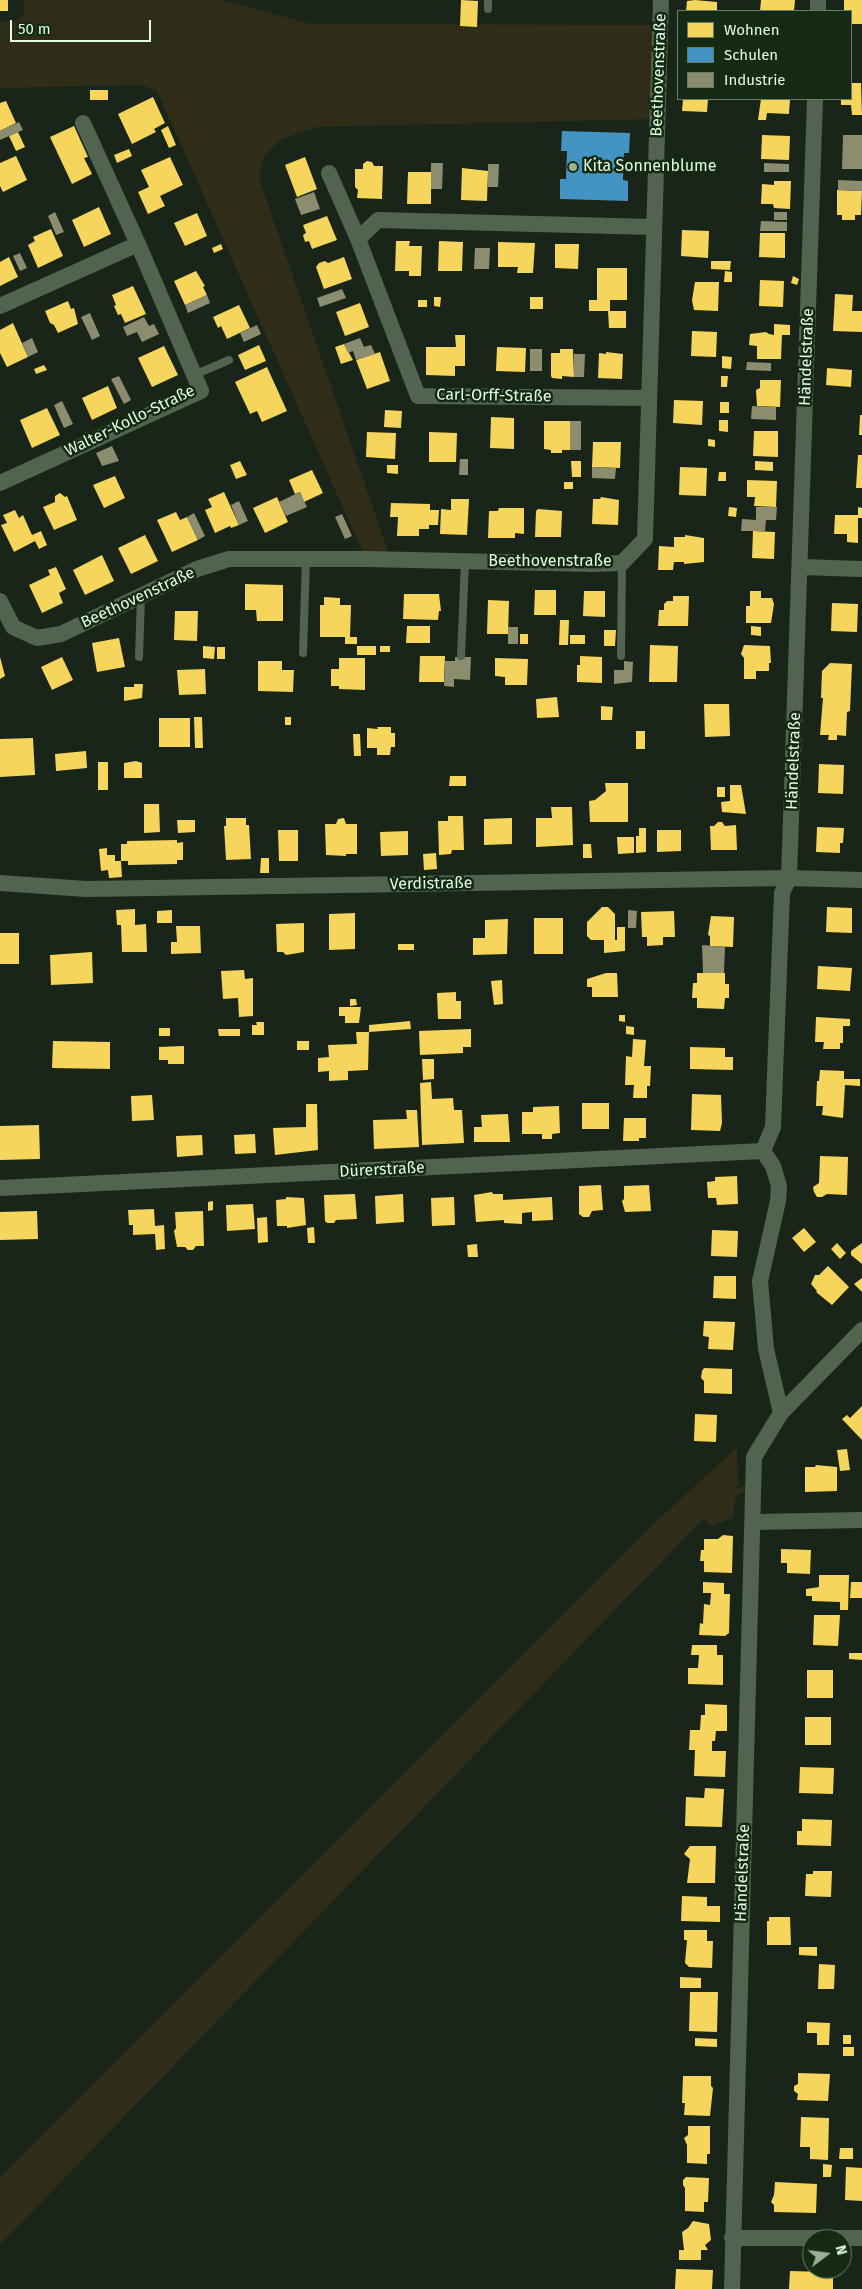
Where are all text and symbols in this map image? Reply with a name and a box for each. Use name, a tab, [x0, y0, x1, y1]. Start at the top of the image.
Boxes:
scale bar	[12, 10, 154, 42]
legend	[677, 10, 852, 100]
street label: Beethovenstraße	[647, 13, 671, 137]
text: 50 m	[18, 20, 51, 38]
text: Wohnen	[724, 21, 780, 39]
text: Schulen	[724, 46, 778, 64]
text: Industrie	[724, 71, 786, 89]
place label: Kita Sonnenblume	[583, 157, 716, 177]
marker: Kita Sonnenblume	[567, 161, 579, 173]
street label: Händelstraße	[796, 308, 818, 406]
street label: Walter-Kollo-Straße	[62, 381, 198, 461]
street label: Carl-Orff-Straße	[436, 385, 552, 407]
street label: Beethovenstraße	[488, 552, 612, 572]
street label: Beethovenstraße	[78, 563, 198, 633]
street label: Händelstraße	[783, 712, 805, 810]
street label: Verdistraße	[389, 874, 473, 894]
street label: Dürerstraße	[339, 1158, 425, 1182]
street label: Händelstraße	[732, 1824, 754, 1922]
north arrow	[802, 2229, 852, 2279]
text: N	[832, 2244, 850, 2257]

